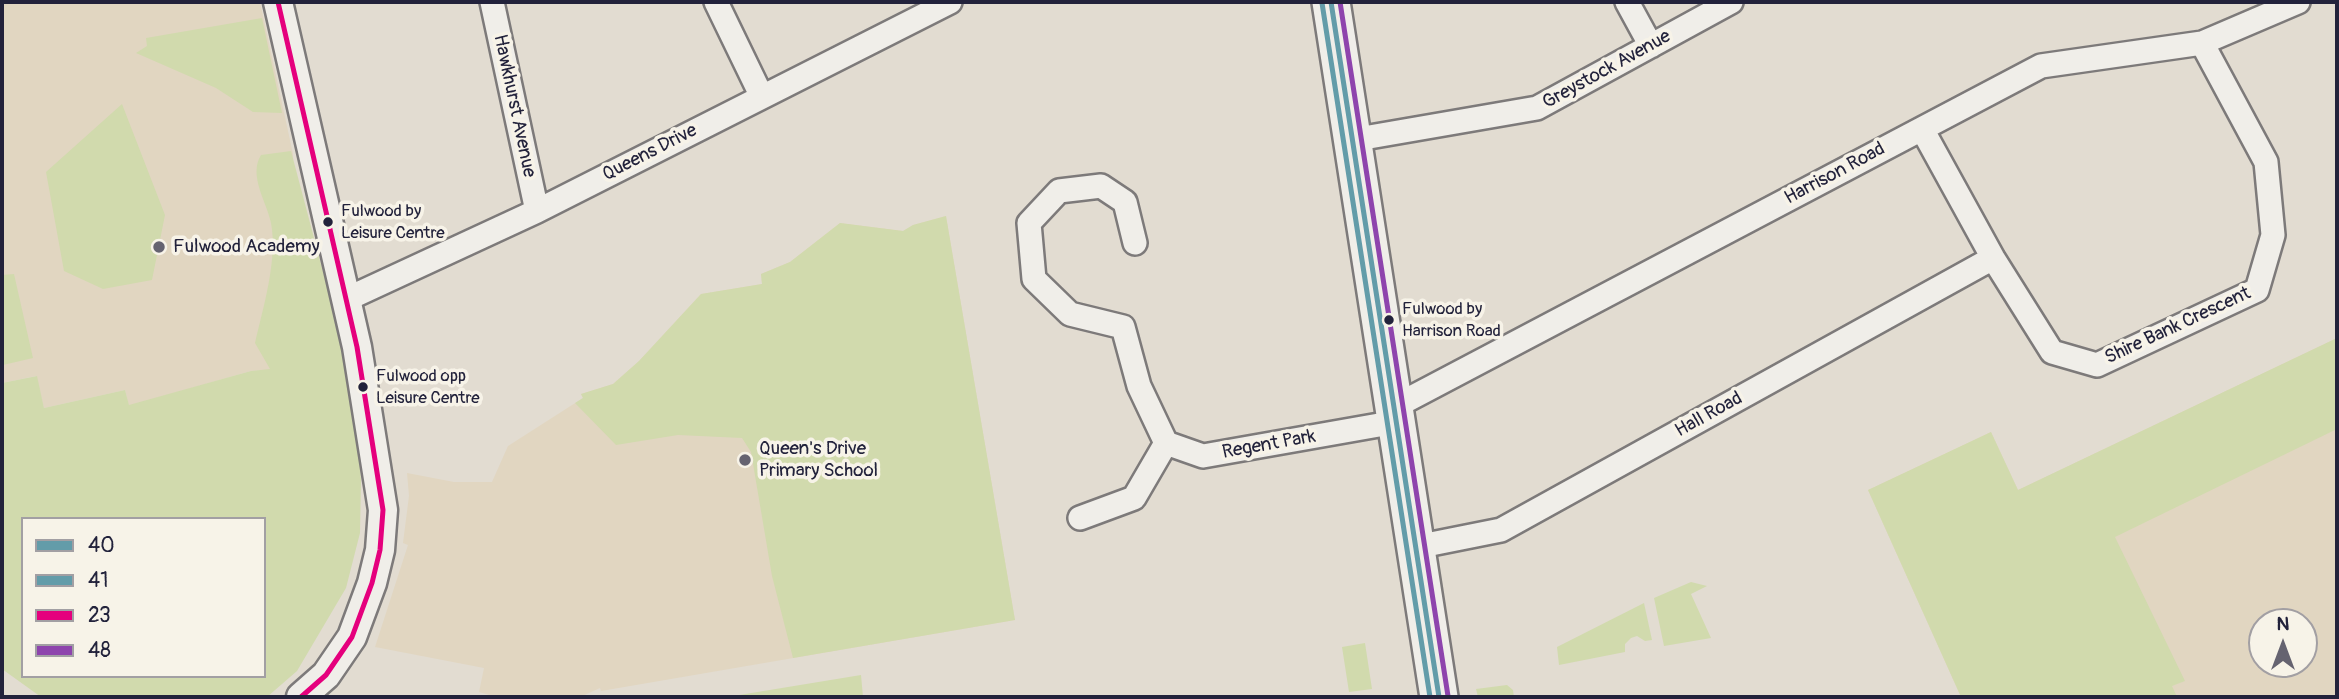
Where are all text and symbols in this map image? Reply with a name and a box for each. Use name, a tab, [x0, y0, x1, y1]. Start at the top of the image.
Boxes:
street label: Greystock Avenue	[1539, 25, 1675, 115]
street label: Hawkhurst Avenue	[488, 32, 540, 180]
street label: Queens Drive	[599, 119, 701, 187]
street label: Harrison Road	[1781, 138, 1889, 210]
place label: Fulwood by Leisure Centre	[341, 202, 445, 242]
marker: Fulwood by Leisure Centre	[321, 215, 335, 229]
place label: Fulwood Academy	[173, 236, 320, 258]
marker: Fulwood Academy	[151, 239, 167, 255]
street label: Shire Bank Crescent	[2102, 282, 2254, 370]
place label: Fulwood by Harrison Road	[1402, 300, 1501, 340]
marker: Fulwood by Harrison Road	[1382, 313, 1396, 327]
place label: Fulwood opp Leisure Centre	[376, 367, 480, 407]
marker: Fulwood opp Leisure Centre	[356, 380, 370, 394]
street label: Hall Road	[1671, 387, 1747, 443]
street label: Regent Park	[1220, 426, 1318, 464]
place label: Queen's Drive Primary School	[759, 438, 878, 482]
marker: Queen's Drive Primary School	[737, 452, 753, 468]
legend	[21, 517, 266, 678]
text: 40	[88, 532, 115, 559]
text: 41	[88, 567, 108, 594]
text: 23	[88, 602, 111, 629]
north arrow	[2248, 608, 2318, 678]
text: N	[2277, 612, 2289, 636]
text: 48	[88, 637, 111, 664]

